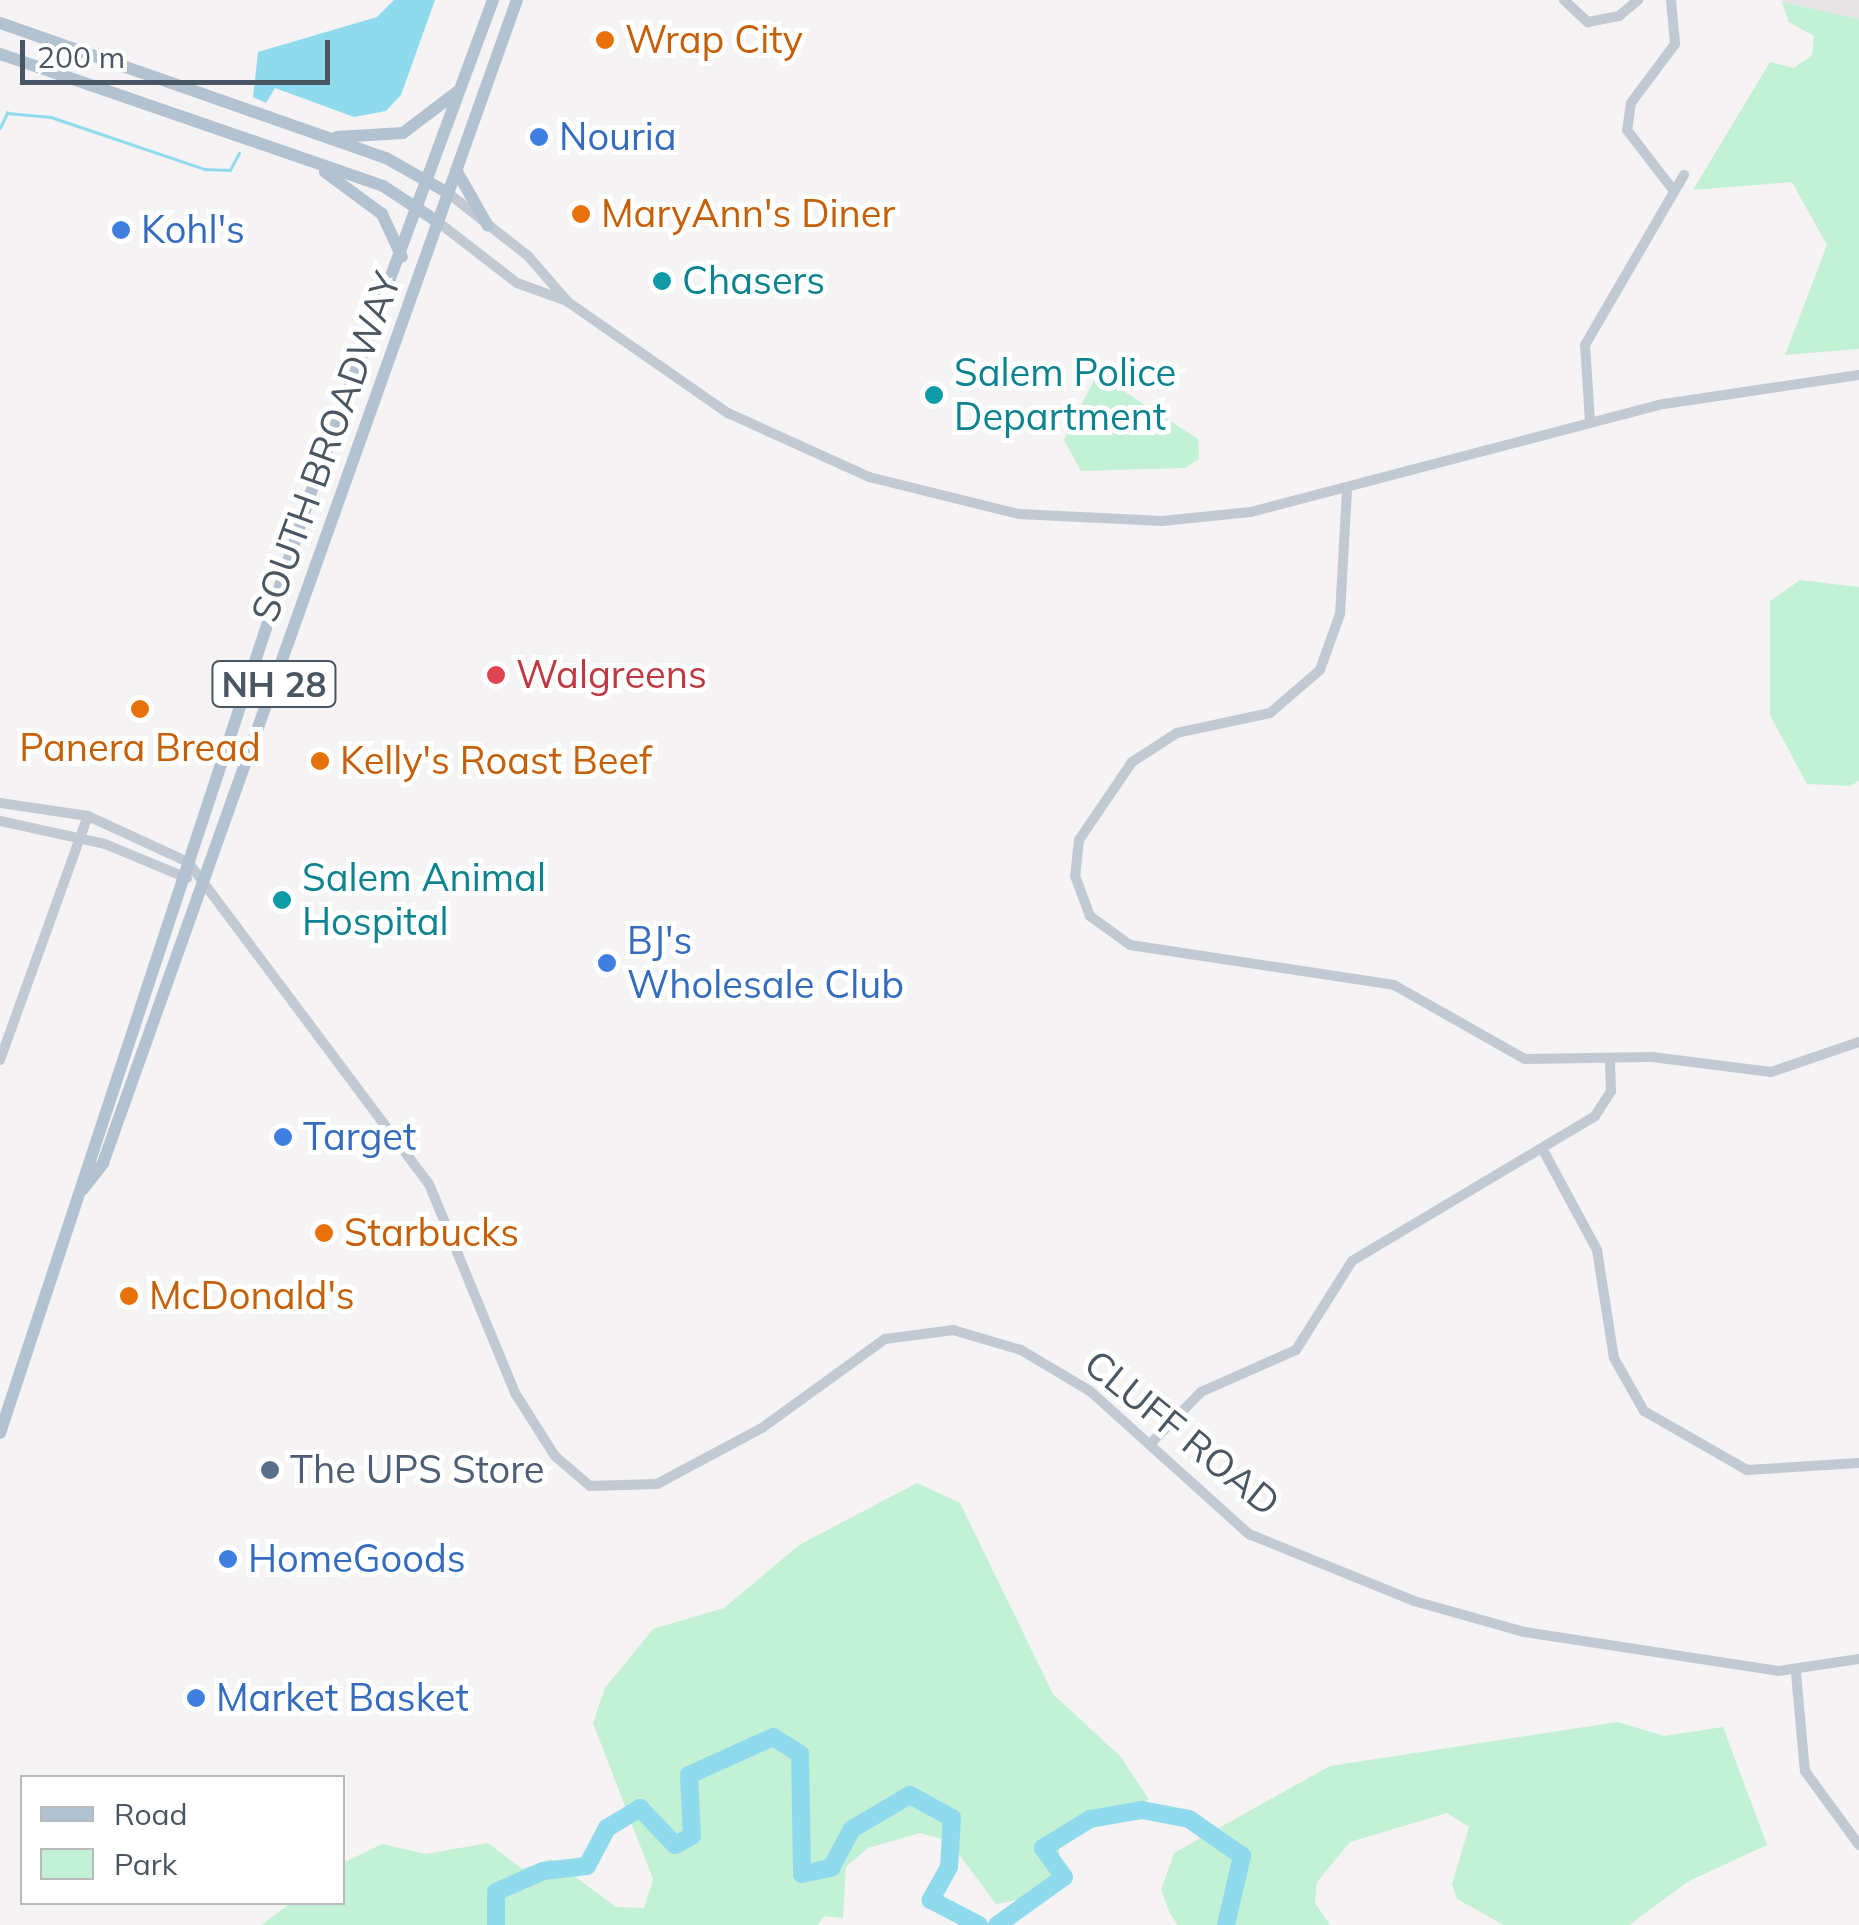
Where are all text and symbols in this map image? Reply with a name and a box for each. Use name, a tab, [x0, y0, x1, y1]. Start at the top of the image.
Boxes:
place label: Wrap City	[625, 17, 803, 63]
scale bar	[25, 20, 335, 82]
marker: Wrap City	[594, 29, 616, 51]
text: 200 m	[37, 38, 125, 76]
place label: Nouria	[559, 114, 677, 160]
marker: Nouria	[528, 126, 550, 148]
place label: MaryAnn's Diner	[601, 191, 895, 237]
marker: MaryAnn's Diner	[570, 203, 592, 225]
place label: Kohl's	[141, 207, 245, 253]
marker: Kohl's	[110, 219, 132, 241]
place label: Chasers	[682, 258, 825, 304]
street label: SOUTH BROADWAY	[242, 266, 410, 628]
marker: Chasers	[651, 270, 673, 292]
place label: Salem Police Department	[954, 350, 1176, 439]
marker: Salem Police Department	[923, 384, 945, 406]
place label: Walgreens	[516, 652, 707, 698]
road number: NH 28	[209, 654, 339, 714]
marker: Walgreens	[485, 664, 507, 686]
marker: Panera Bread	[129, 698, 151, 720]
place label: Panera Bread	[19, 725, 261, 771]
place label: Kelly's Roast Beef	[340, 738, 652, 784]
marker: Kelly's Roast Beef	[309, 750, 331, 772]
place label: Salem Animal Hospital	[302, 855, 546, 944]
marker: Salem Animal Hospital	[271, 889, 293, 911]
place label: BJ's Wholesale Club	[627, 918, 904, 1008]
marker: BJ's Wholesale Club	[596, 952, 618, 974]
place label: Target	[303, 1114, 416, 1160]
marker: Target	[272, 1126, 294, 1148]
place label: Starbucks	[344, 1210, 519, 1256]
marker: Starbucks	[313, 1222, 335, 1244]
place label: McDonald's	[149, 1273, 355, 1319]
marker: McDonald's	[118, 1285, 140, 1307]
street label: CLUFF ROAD	[1075, 1341, 1289, 1525]
place label: The UPS Store	[290, 1447, 545, 1493]
marker: The UPS Store	[259, 1459, 281, 1481]
place label: HomeGoods	[248, 1536, 466, 1582]
marker: HomeGoods	[217, 1548, 239, 1570]
place label: Market Basket	[216, 1675, 469, 1721]
marker: Market Basket	[185, 1687, 207, 1709]
legend	[20, 1775, 345, 1905]
text: Road	[114, 1795, 188, 1833]
text: Park	[114, 1845, 177, 1883]

